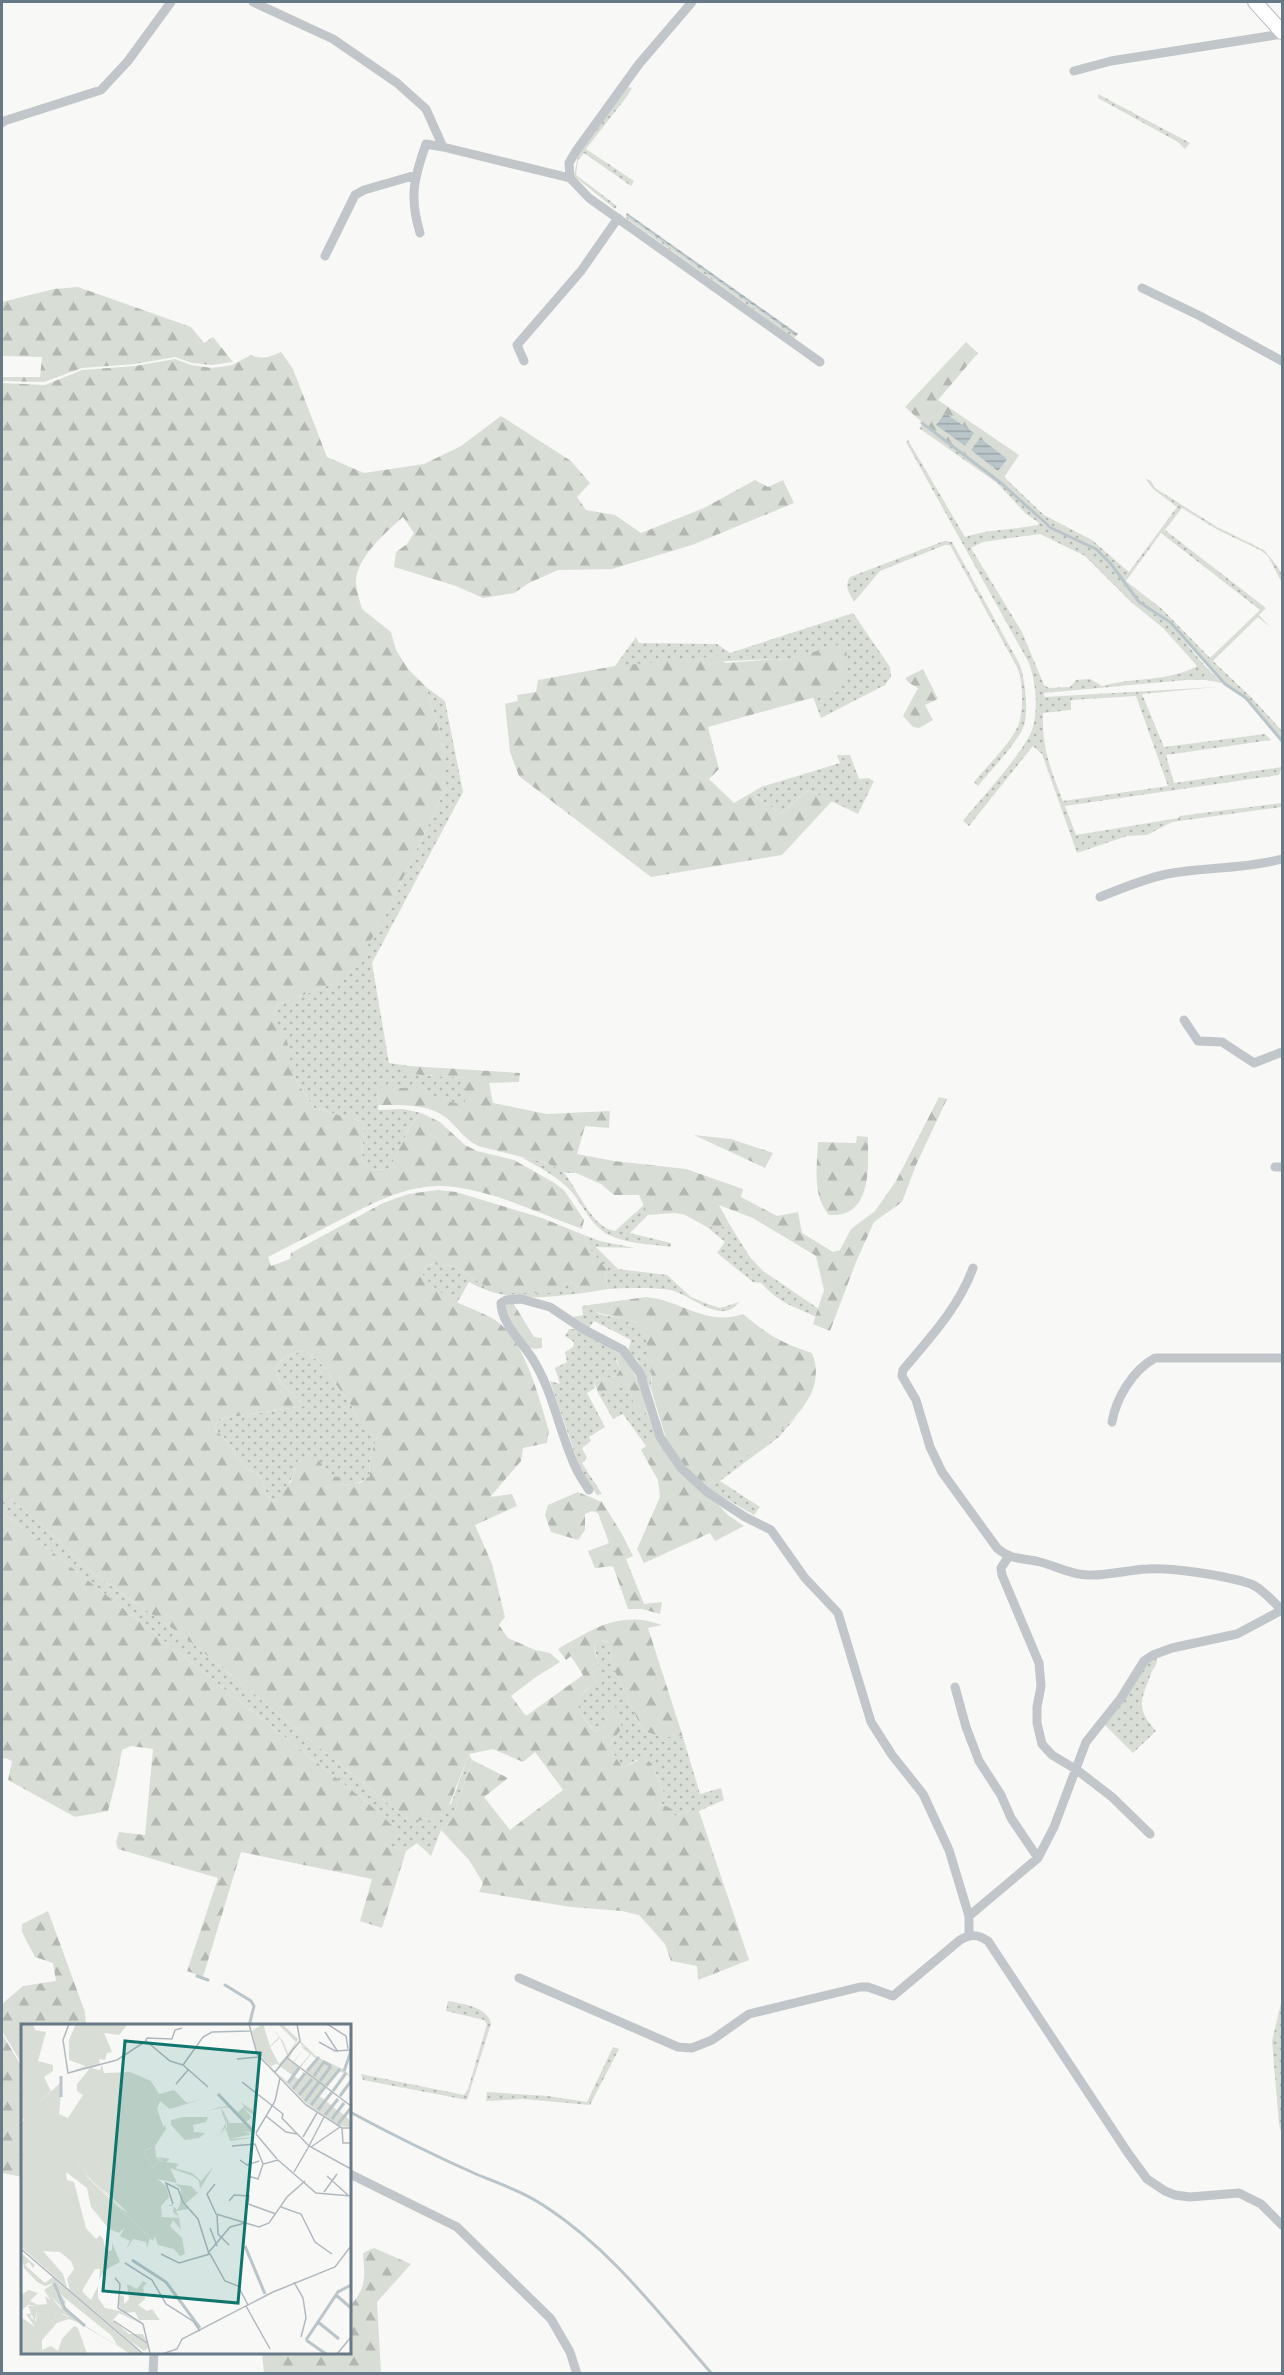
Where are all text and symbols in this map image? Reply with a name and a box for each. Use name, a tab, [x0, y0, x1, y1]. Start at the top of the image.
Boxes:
inset map	[21, 2024, 351, 2354]

